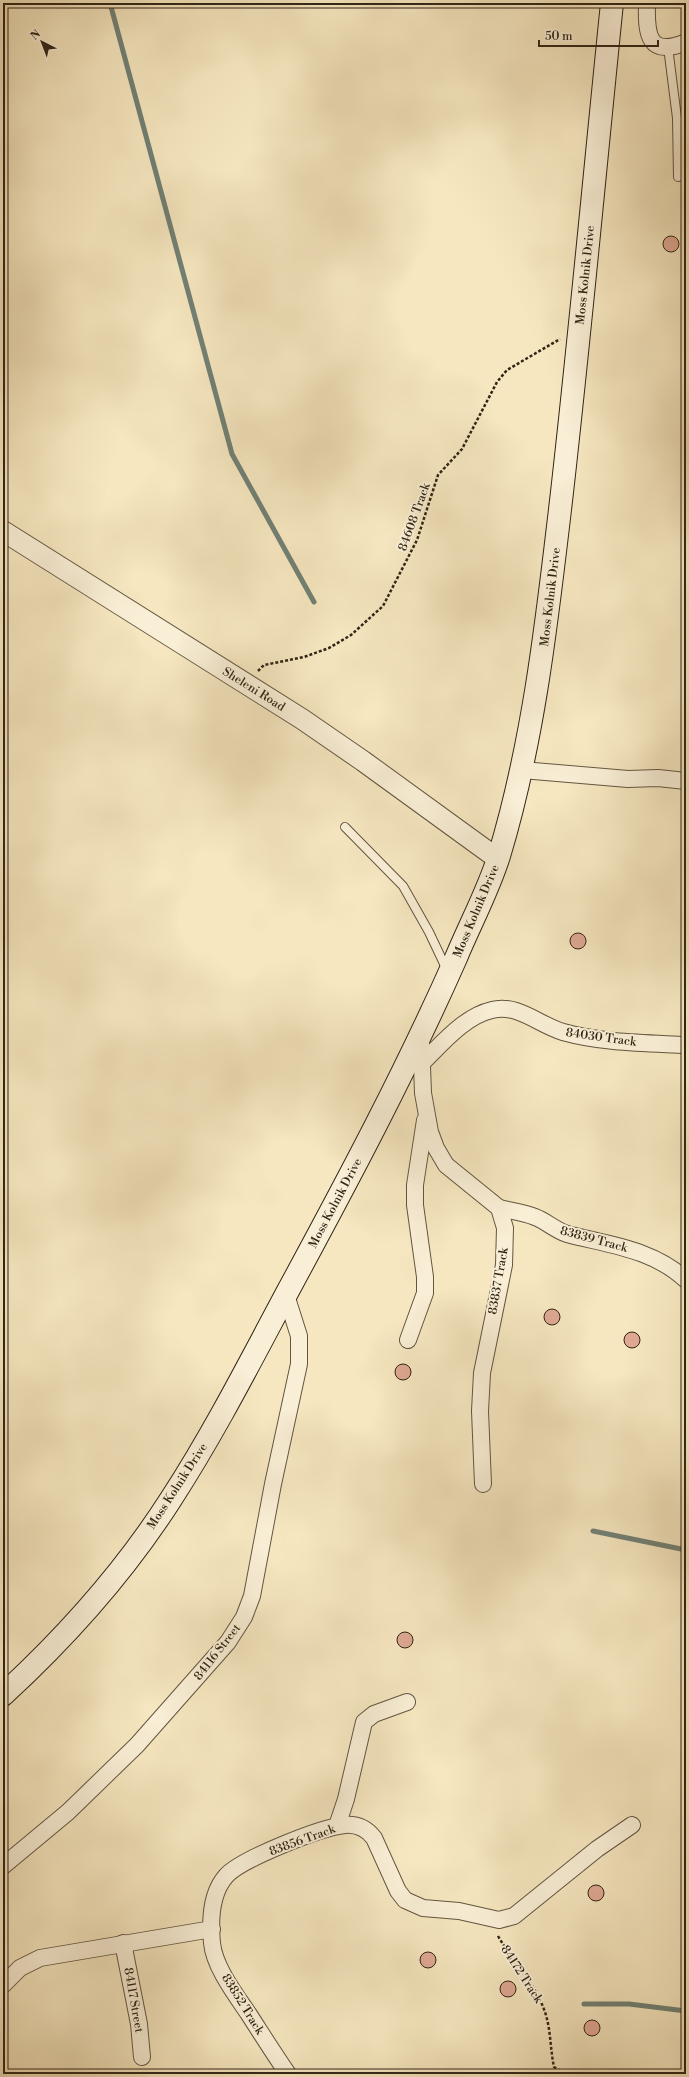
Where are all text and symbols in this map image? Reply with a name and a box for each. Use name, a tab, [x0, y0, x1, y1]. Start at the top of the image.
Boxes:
north arrow	[22, 22, 62, 62]
scale bar	[539, 22, 658, 48]
text: N	[28, 27, 44, 43]
text: 50 m	[545, 29, 573, 44]
street label: Moss Kolnik Drive	[573, 225, 598, 325]
street label: 84608 Track	[395, 480, 434, 553]
street label: Moss Kolnik Drive	[537, 547, 564, 647]
street label: Sheleni Road	[220, 664, 288, 715]
street label: Moss Kolnik Drive	[450, 862, 503, 960]
street label: 84030 Track	[565, 1025, 638, 1050]
street label: Moss Kolnik Drive	[305, 1156, 365, 1251]
street label: 83839 Track	[559, 1223, 630, 1256]
street label: 83837 Track	[485, 1246, 512, 1316]
street label: Moss Kolnik Drive	[144, 1440, 211, 1532]
street label: 84116 Street	[191, 1621, 244, 1683]
street label: 83856 Track	[267, 1821, 338, 1859]
street label: 84172 Track	[497, 1943, 546, 2007]
street label: 84117 Street	[120, 1966, 147, 2035]
street label: 83852 Track	[218, 1971, 268, 2038]

